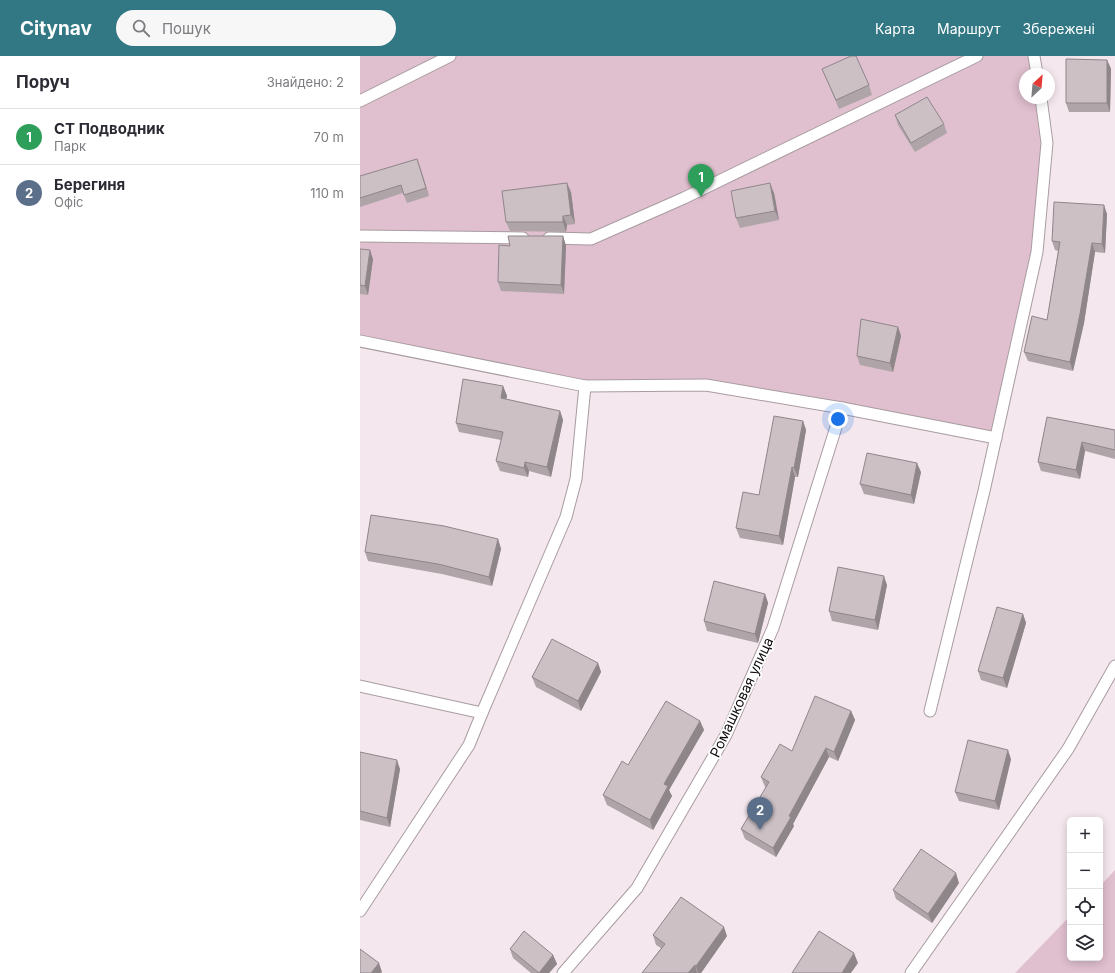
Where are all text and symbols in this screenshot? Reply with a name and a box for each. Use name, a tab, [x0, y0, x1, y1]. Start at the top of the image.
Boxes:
search box	[116, 10, 396, 46]
text: Citynav	[20, 17, 92, 40]
icon: search	[130, 17, 152, 39]
text: Пошук	[162, 19, 211, 38]
text: Карта	[875, 20, 915, 37]
text: Маршрут	[937, 20, 1001, 37]
text: Збережені	[1023, 20, 1095, 37]
north arrow	[1019, 68, 1055, 104]
text: Поруч	[16, 72, 70, 92]
text: Знайдено: 2	[267, 74, 344, 90]
text: СТ Подводник	[54, 119, 164, 138]
text: 1	[26, 129, 32, 145]
text: 70 m	[314, 129, 344, 145]
text: Парк	[54, 138, 86, 154]
pin: 1	[688, 164, 714, 197]
text: Берегиня	[54, 175, 125, 194]
text: 2	[25, 185, 33, 201]
text: 110 m	[310, 185, 344, 201]
text: Офіс	[54, 194, 84, 210]
your location	[828, 409, 848, 429]
street label: Ромашковая улица	[706, 634, 776, 760]
pin: 2	[747, 797, 773, 830]
map controls	[1067, 817, 1103, 961]
button: +	[1067, 817, 1103, 853]
button: −	[1067, 853, 1103, 889]
button: locate	[1067, 889, 1103, 925]
button: layers	[1067, 925, 1103, 961]

